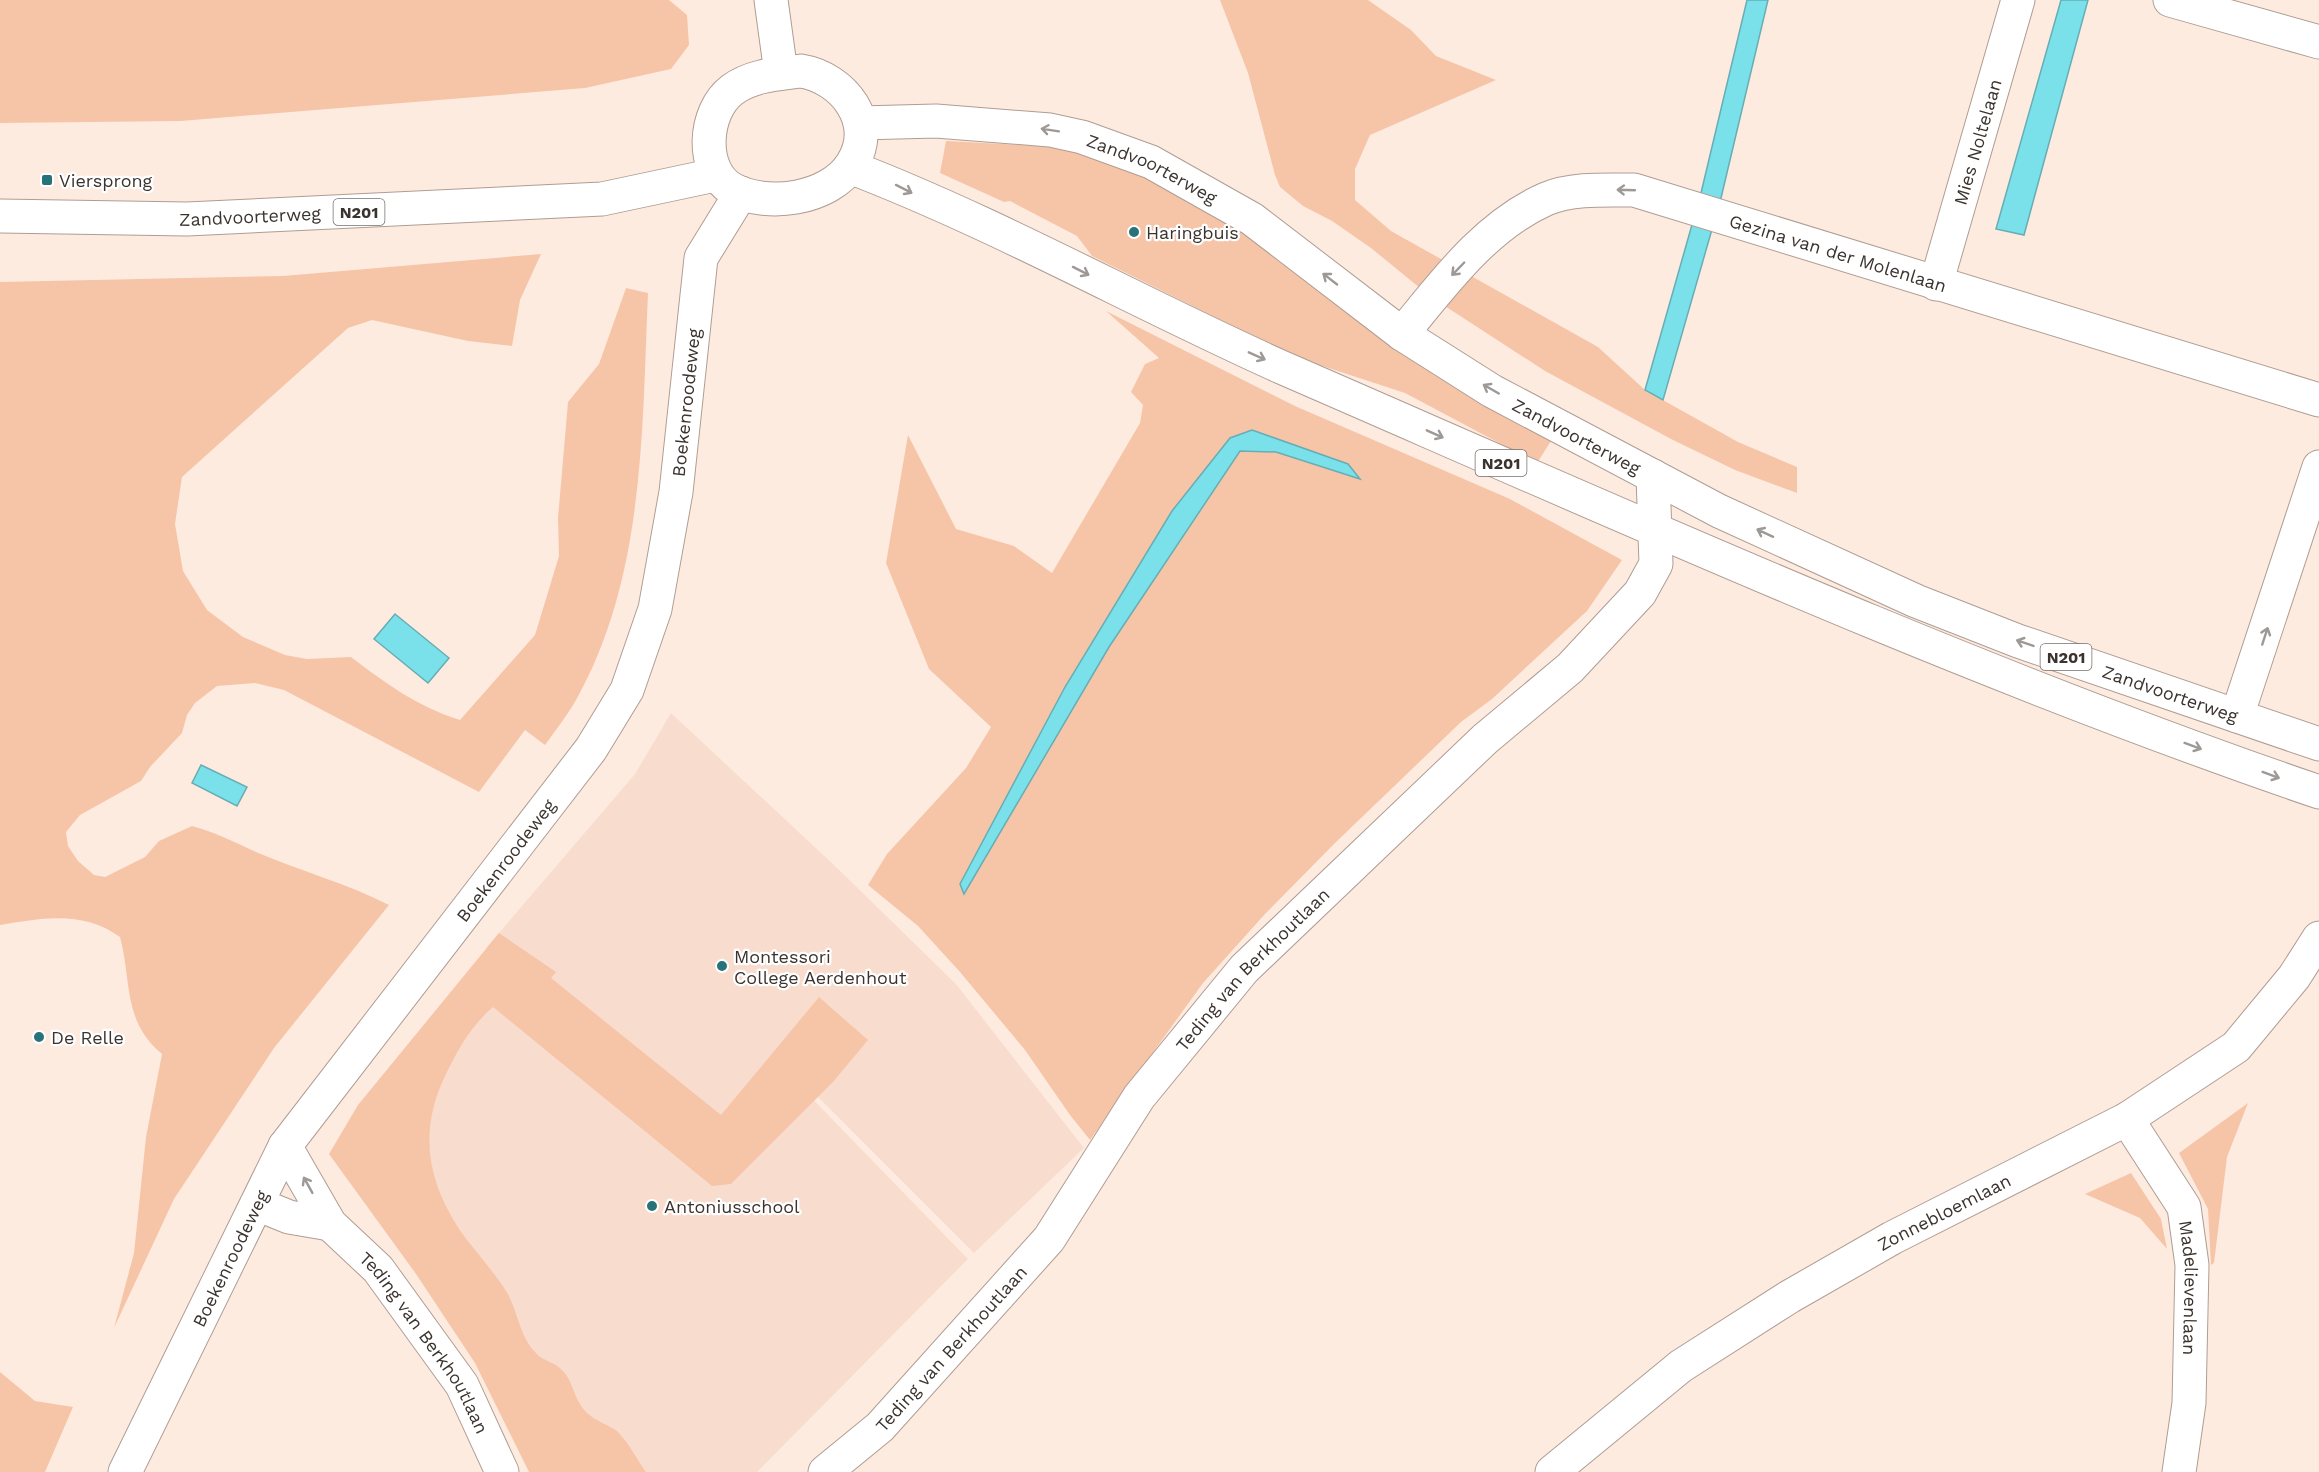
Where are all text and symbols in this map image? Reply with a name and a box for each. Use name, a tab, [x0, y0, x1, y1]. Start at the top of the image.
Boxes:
street label: Mies Noltelaan	[1949, 76, 2005, 207]
one-way arrow	[1040, 125, 1060, 136]
street label: Zandvoorterweg	[1084, 129, 1221, 208]
place label: Viersprong	[59, 170, 153, 191]
marker: Viersprong	[40, 173, 54, 187]
one-way arrow	[895, 184, 913, 195]
one-way arrow	[1617, 185, 1637, 196]
road number: N201	[334, 199, 385, 225]
street label: Zandvoorterweg	[179, 202, 322, 230]
street label: Gezina van der Molenlaan	[1727, 209, 1949, 296]
place label: Haringbuis	[1146, 222, 1239, 243]
marker: Haringbuis	[1127, 225, 1141, 239]
one-way arrow	[1450, 262, 1465, 277]
one-way arrow	[1072, 266, 1090, 277]
one-way arrow	[1323, 272, 1339, 285]
street label: Boekenroodeweg	[667, 327, 704, 478]
one-way arrow	[1247, 351, 1265, 362]
one-way arrow	[1483, 383, 1500, 395]
street label: Zandvoorterweg	[1509, 393, 1645, 478]
one-way arrow	[1426, 429, 1444, 440]
road number: N201	[1476, 450, 1526, 476]
one-way arrow	[1757, 527, 1775, 539]
one-way arrow	[2260, 627, 2271, 646]
one-way arrow	[2017, 637, 2035, 648]
road number: N201	[2040, 644, 2092, 670]
street label: Zandvoorterweg	[2100, 660, 2241, 726]
one-way arrow	[2183, 742, 2201, 753]
one-way arrow	[2261, 770, 2280, 781]
street label: Boekenroodeweg	[451, 794, 559, 926]
street label: Teding van Berkhoutlaan	[1171, 883, 1333, 1055]
place label: Montessori College Aerdenhout	[734, 946, 907, 988]
marker: Montessori College Aerdenhout	[715, 959, 729, 973]
place label: De Relle	[51, 1027, 124, 1048]
marker: De Relle	[32, 1030, 46, 1044]
street label: Zonnebloemlaan	[1874, 1169, 2014, 1255]
one-way arrow	[302, 1176, 313, 1194]
street label: Boekenroodeweg	[188, 1186, 272, 1330]
place label: Antoniusschool	[664, 1196, 800, 1217]
marker: Antoniusschool	[645, 1199, 659, 1213]
street label: Madelievenlaan	[2175, 1219, 2203, 1356]
street label: Teding van Berkhoutlaan	[356, 1247, 493, 1437]
street label: Teding van Berkhoutlaan	[871, 1261, 1031, 1436]

